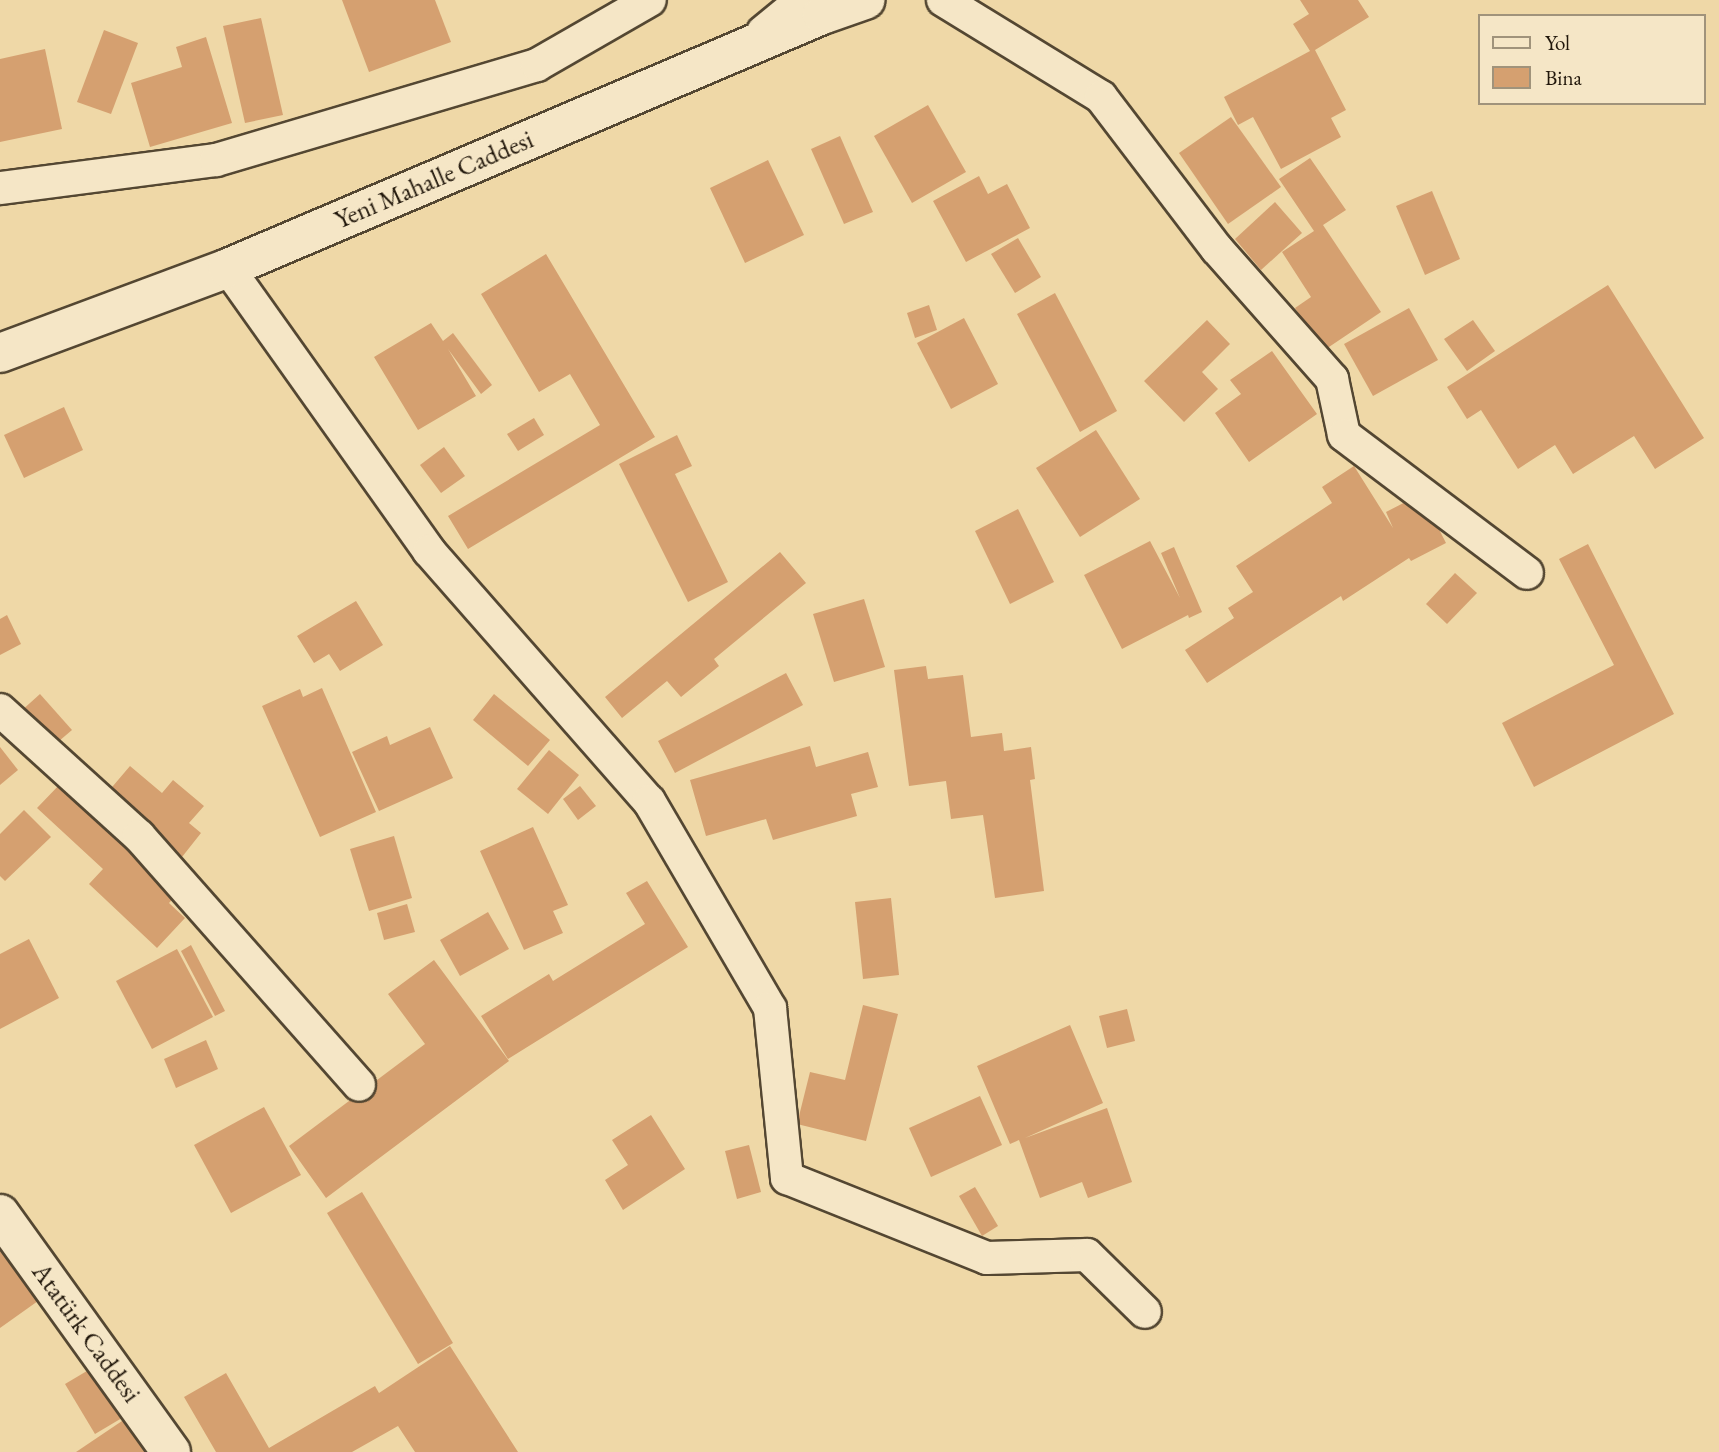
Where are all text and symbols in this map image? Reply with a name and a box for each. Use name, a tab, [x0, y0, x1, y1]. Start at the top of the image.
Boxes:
legend	[1478, 14, 1705, 105]
text: Yol	[1545, 29, 1570, 56]
text: Bina	[1545, 64, 1582, 91]
street label: Yeni Mahalle Caddesi	[330, 124, 538, 236]
street label: Atatürk Caddesi	[25, 1257, 147, 1409]

